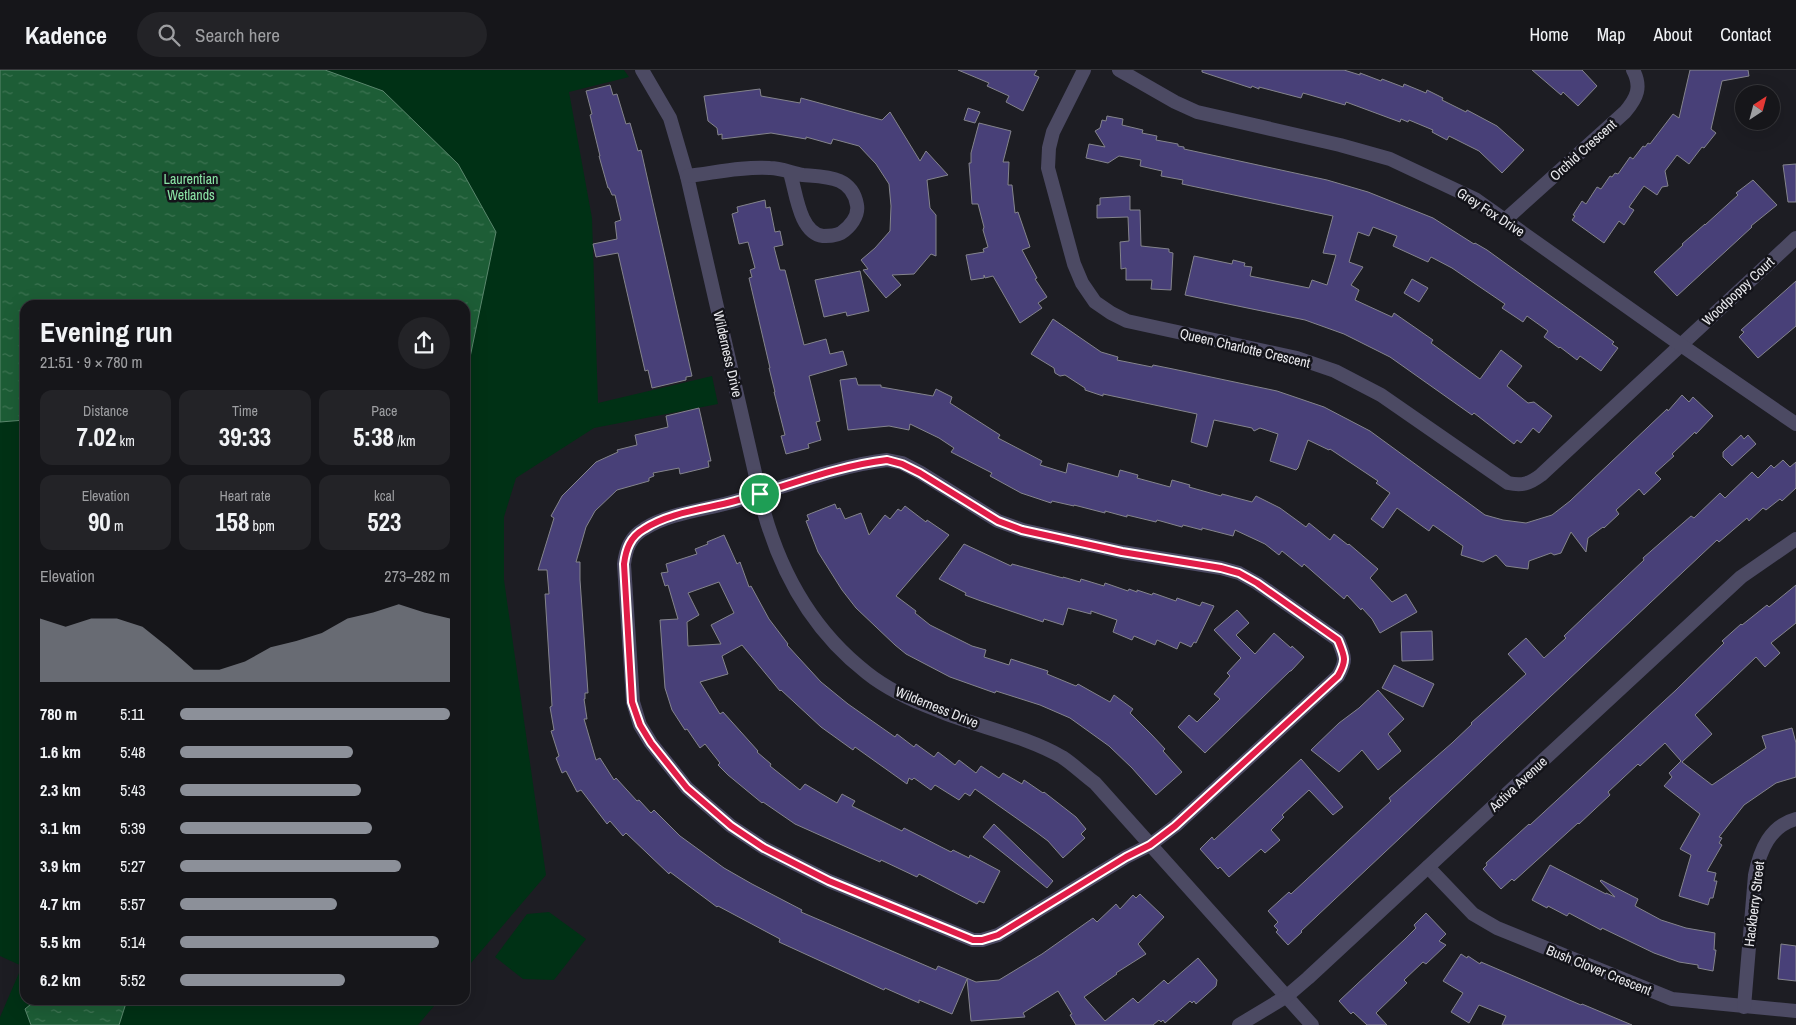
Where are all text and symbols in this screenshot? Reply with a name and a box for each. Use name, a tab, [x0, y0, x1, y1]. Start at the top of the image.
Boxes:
search box	[137, 12, 487, 57]
text: Kadence	[25, 19, 107, 51]
icon: search	[155, 21, 183, 49]
text: Search here	[195, 22, 280, 48]
text: Home	[1529, 22, 1569, 47]
text: Map	[1597, 22, 1626, 47]
text: About	[1654, 22, 1692, 47]
text: Contact	[1720, 22, 1771, 47]
north arrow	[1735, 85, 1780, 130]
map controls	[1735, 85, 1780, 130]
street label: Orchid Crescent	[1546, 115, 1620, 185]
park label: Laurentian Wetlands	[164, 170, 218, 204]
street label: Grey Fox Drive	[1454, 183, 1528, 241]
street label: Woodpoppy Court	[1698, 253, 1778, 329]
street label: Wilderness Drive	[709, 309, 747, 399]
text: Evening run	[40, 313, 173, 351]
button: share	[398, 317, 450, 369]
street label: Queen Charlotte Crescent	[1178, 324, 1312, 372]
text: 21:51 · 9 × 780 m	[40, 351, 143, 373]
text: Distance	[83, 402, 128, 420]
text: Time	[232, 402, 258, 420]
text: Pace	[371, 402, 397, 420]
text: 7.02	[76, 420, 116, 454]
text: 39:33	[219, 420, 271, 454]
text: 5:38	[353, 420, 394, 454]
text: km	[116, 432, 135, 450]
text: /km	[394, 432, 416, 450]
pin	[739, 473, 781, 515]
icon: arrive	[746, 480, 774, 508]
text: Elevation	[82, 487, 130, 505]
text: Heart rate	[219, 487, 271, 505]
text: kcal	[374, 487, 395, 505]
text: 90	[88, 505, 111, 539]
text: 158	[215, 505, 249, 539]
text: 523	[367, 505, 401, 539]
text: m	[111, 517, 123, 535]
text: bpm	[249, 517, 275, 535]
text: Elevation	[40, 565, 95, 587]
text: 273–282 m	[384, 565, 450, 587]
street label: Wilderness Drive	[893, 682, 981, 732]
text: 780 m	[40, 703, 77, 725]
text: 5:11	[120, 703, 145, 725]
text: 1.6 km	[40, 741, 81, 763]
text: 5:48	[120, 741, 146, 763]
street label: Activa Avenue	[1484, 752, 1551, 816]
text: 2.3 km	[40, 779, 81, 801]
text: 5:43	[120, 779, 146, 801]
text: 3.1 km	[40, 817, 81, 839]
text: 5:39	[120, 817, 146, 839]
text: 3.9 km	[40, 855, 81, 877]
text: 5:27	[120, 855, 146, 877]
street label: Hackberry Street	[1740, 860, 1768, 948]
text: 4.7 km	[40, 893, 81, 915]
text: 5:57	[120, 893, 146, 915]
text: 5.5 km	[40, 931, 81, 953]
text: 5:14	[120, 931, 146, 953]
street label: Bush Clover Crescent	[1544, 941, 1654, 999]
text: 6.2 km	[40, 969, 81, 991]
text: 5:52	[120, 969, 146, 991]

